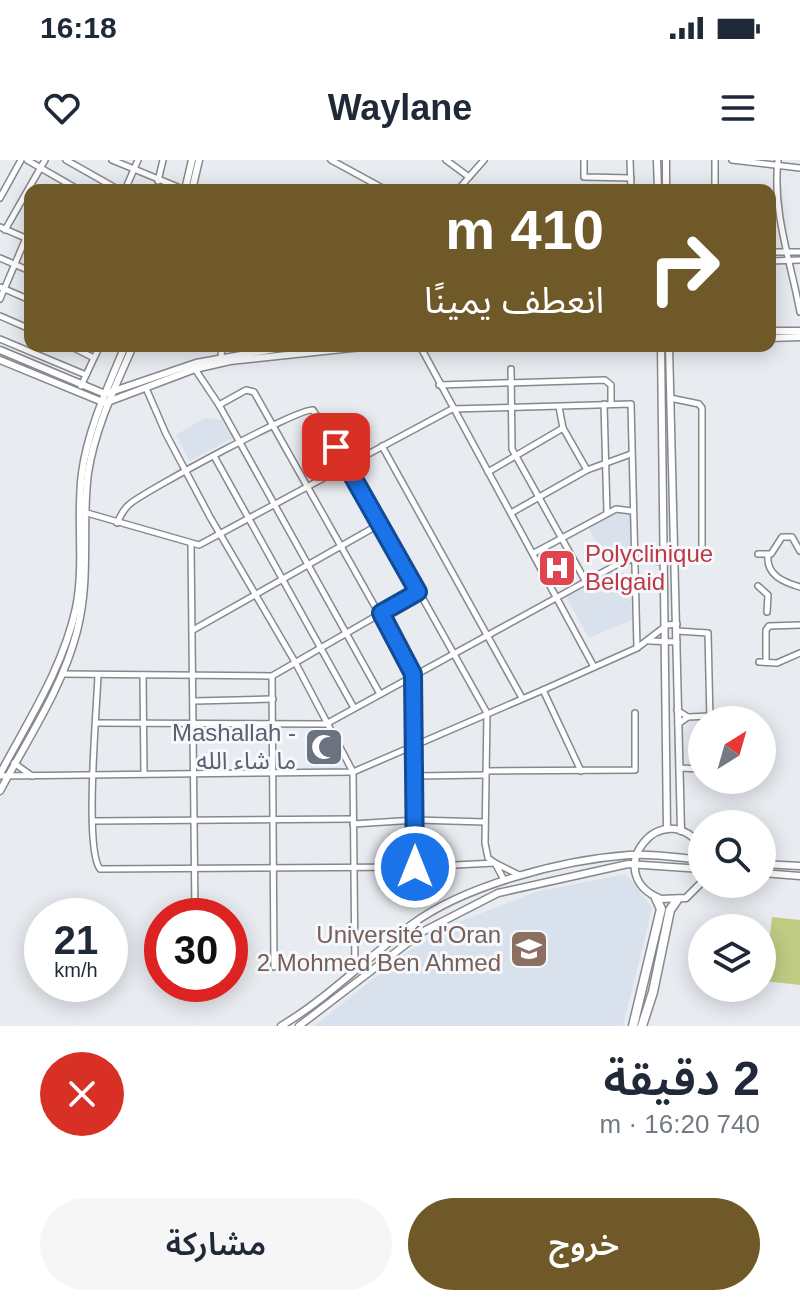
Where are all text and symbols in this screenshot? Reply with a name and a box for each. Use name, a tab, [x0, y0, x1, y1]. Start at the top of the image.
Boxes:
text: 16:18	[40, 11, 117, 44]
icon: heart	[40, 86, 84, 130]
icon: menu	[716, 86, 760, 130]
text: Waylane	[328, 87, 472, 128]
text: 410 m	[445, 198, 604, 261]
icon: right	[632, 216, 736, 320]
text: انعطف يمينًا	[424, 280, 604, 321]
pin	[302, 413, 370, 481]
icon: arrive	[314, 425, 358, 469]
place label: Polyclinique Belgaid	[585, 540, 713, 595]
hospital icon: Polyclinique Belgaid	[536, 547, 578, 589]
north arrow	[688, 706, 776, 794]
map controls	[688, 706, 776, 1002]
place label: Mashallah - ما شاء الله	[172, 719, 296, 774]
mosque icon: Mashallah - ما شاء الله	[303, 726, 345, 768]
button: search	[688, 810, 776, 898]
position arrow	[373, 825, 457, 909]
speed limit sign: 30	[144, 898, 248, 1002]
button: layers	[688, 914, 776, 1002]
text: 21	[54, 918, 98, 962]
place label: Université d'Oran 2 Mohmed Ben Ahmed	[257, 921, 501, 976]
school or university icon: Université d'Oran 2 Mohmed Ben Ahmed	[508, 928, 550, 970]
text: km/h	[54, 959, 98, 981]
button: close	[40, 1052, 124, 1136]
text: 2 دقيقة	[604, 1052, 760, 1105]
text: 740 m · 16:20	[600, 1109, 760, 1139]
button: مشاركة	[40, 1198, 392, 1290]
button: خروج	[408, 1198, 760, 1290]

